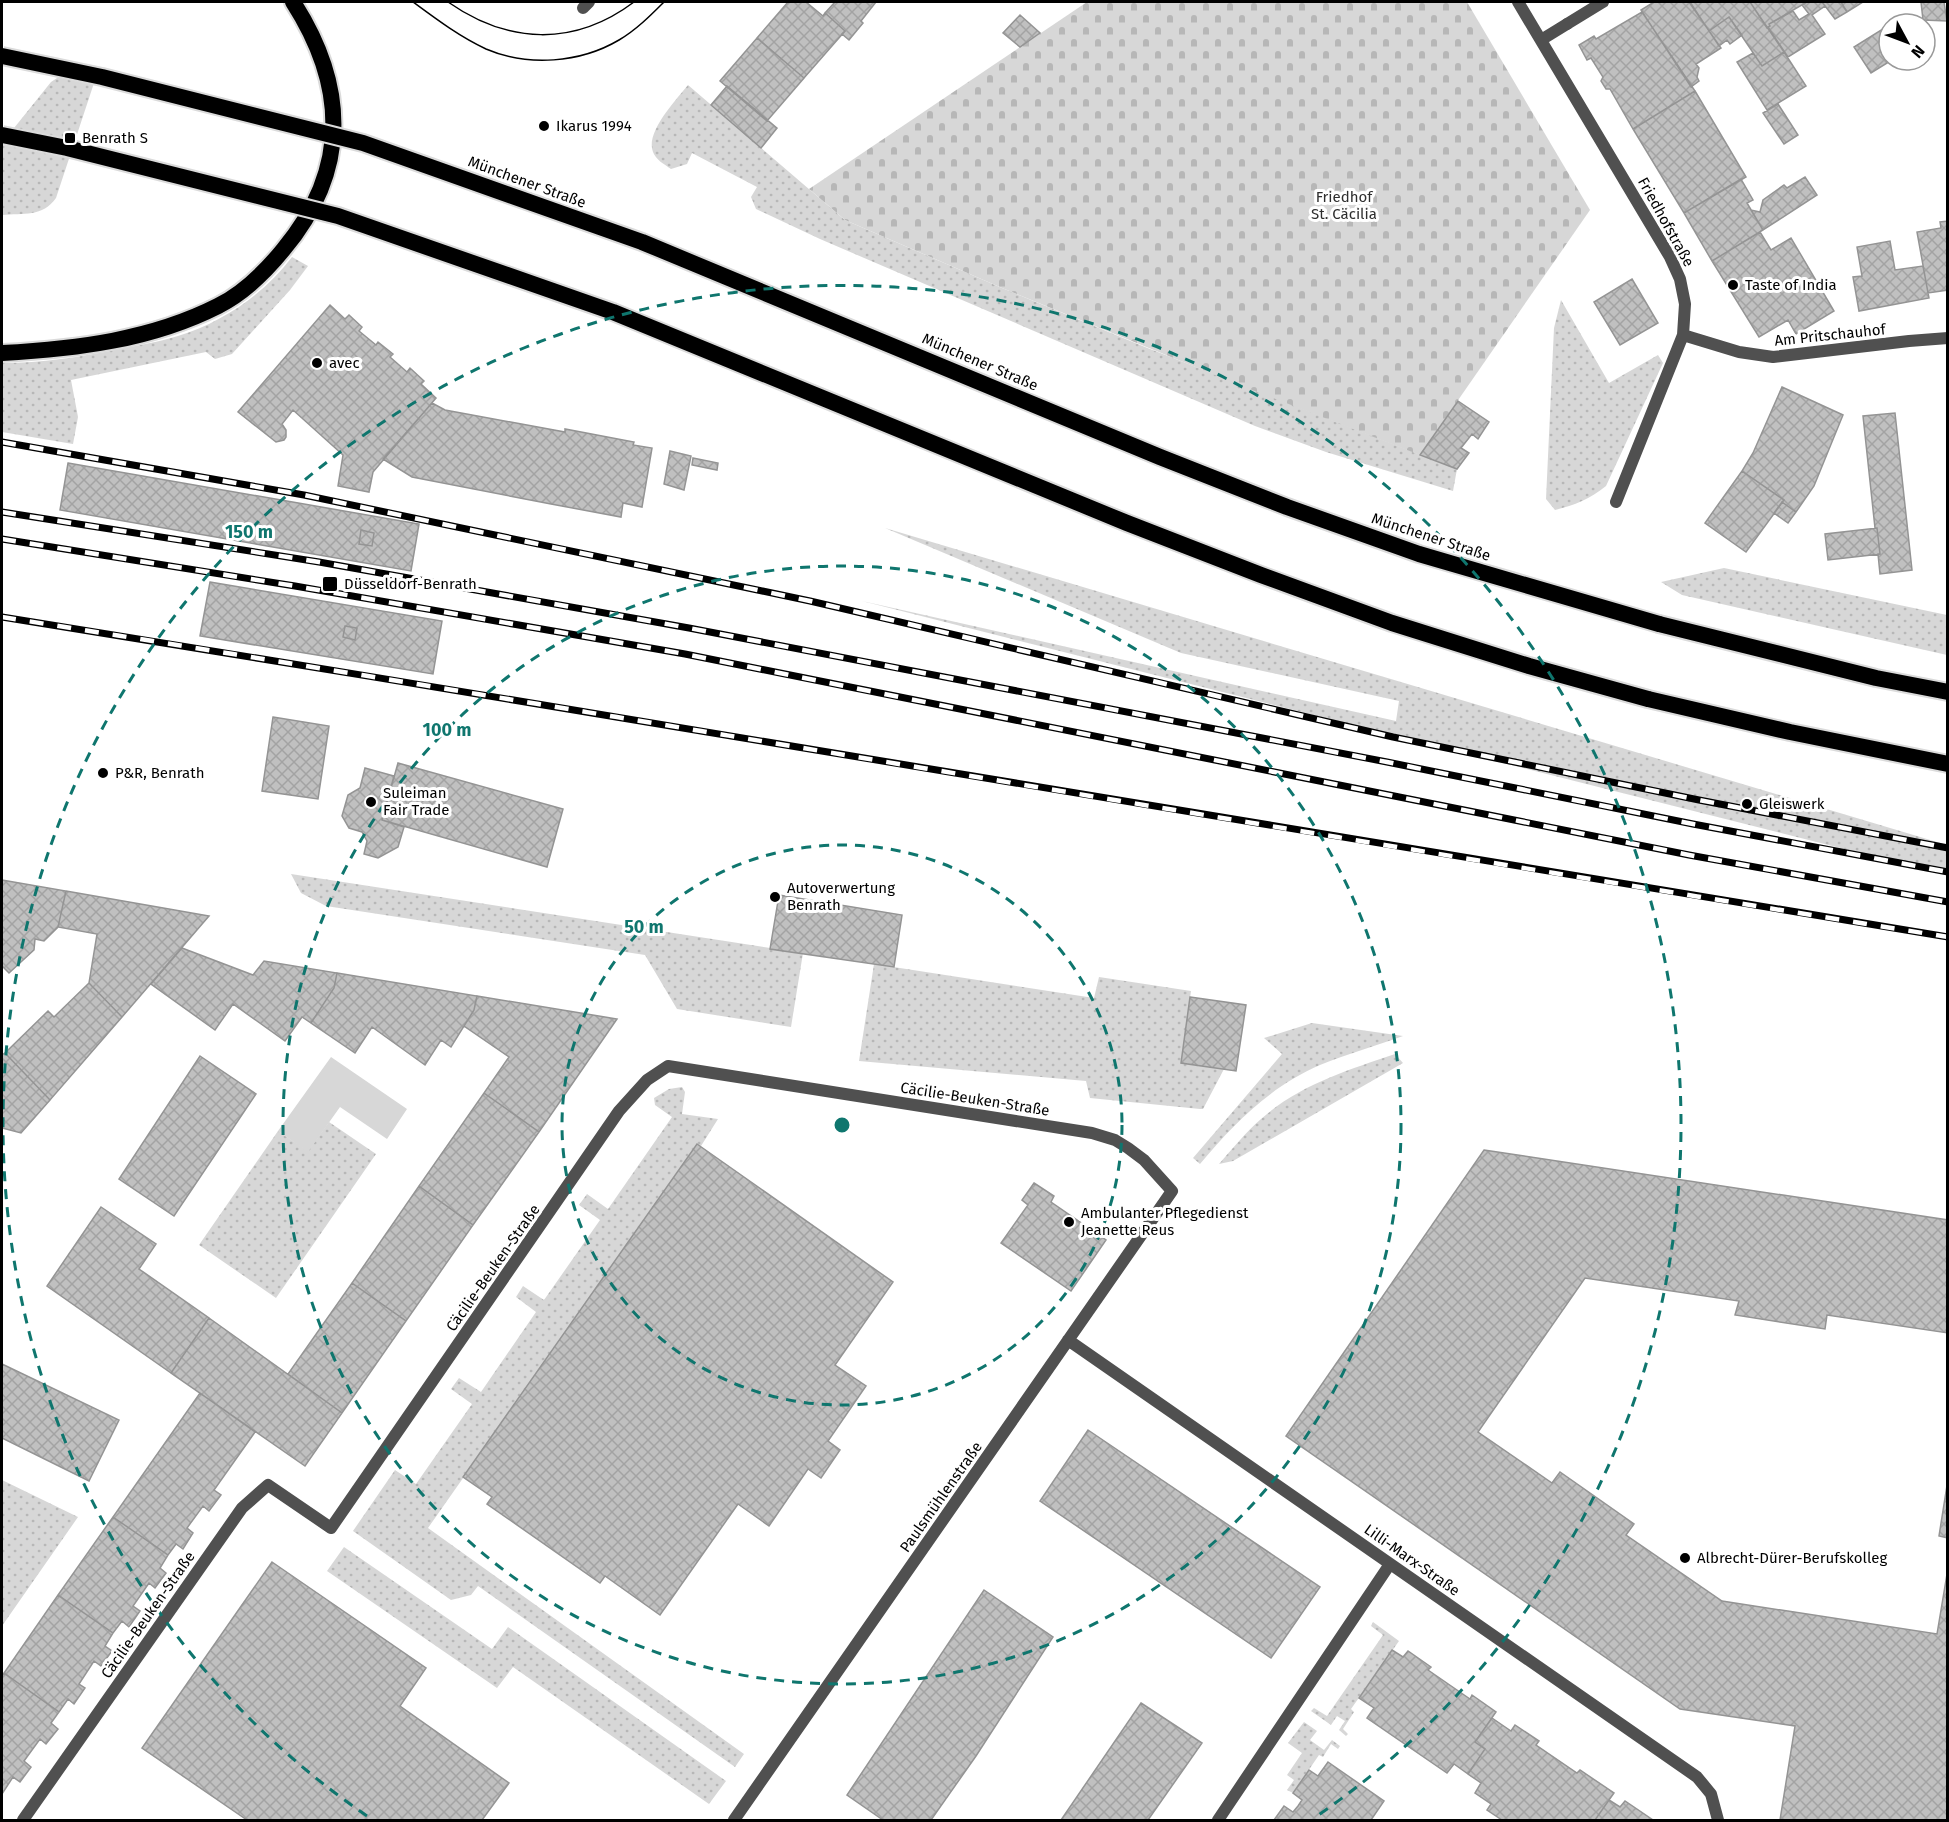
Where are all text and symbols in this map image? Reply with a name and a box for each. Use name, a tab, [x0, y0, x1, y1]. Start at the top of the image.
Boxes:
north arrow	[1877, 12, 1937, 72]
text: N	[1907, 41, 1929, 62]
place label: Ikarus 1994	[556, 117, 632, 135]
marker: Ikarus 1994	[537, 119, 551, 133]
place label: Benrath S	[82, 129, 148, 147]
marker: Benrath S	[63, 131, 77, 145]
street label: Münchener Straße	[466, 152, 588, 212]
street label: Friedhofstraße	[1634, 174, 1698, 270]
park label: Friedhof St. Cäcilia	[1311, 188, 1377, 223]
place label: Taste of India	[1745, 276, 1837, 294]
marker: Taste of India	[1726, 278, 1740, 292]
street label: Am Pritschauhof	[1774, 320, 1887, 350]
street label: Münchener Straße	[919, 329, 1041, 395]
place label: avec	[329, 354, 360, 372]
marker: avec	[310, 356, 324, 370]
street label: Münchener Straße	[1369, 509, 1493, 565]
text: 150 m	[225, 521, 273, 543]
marker: Düsseldorf-Benrath	[321, 575, 339, 593]
place label: Düsseldorf-Benrath	[344, 575, 477, 593]
text: 100 m	[423, 719, 471, 741]
place label: P&R, Benrath	[115, 764, 204, 782]
marker: P&R, Benrath	[96, 766, 110, 780]
place label: Suleiman Fair Trade	[383, 784, 450, 819]
marker: Suleiman Fair Trade	[364, 795, 378, 809]
place label: Gleiswerk	[1759, 795, 1825, 813]
marker: Gleiswerk	[1740, 797, 1754, 811]
place label: Autoverwertung Benrath	[787, 879, 895, 914]
marker: Autoverwertung Benrath	[768, 890, 782, 904]
text: 50 m	[624, 916, 664, 938]
street label: Cäcilie-Beuken-Straße	[899, 1078, 1051, 1120]
centre of rings	[832, 1115, 852, 1135]
street label: Cäcilie-Beuken-Straße	[442, 1201, 544, 1335]
place label: Ambulanter Pflegedienst Jeanette Reus	[1081, 1204, 1249, 1239]
marker: Ambulanter Pflegedienst Jeanette Reus	[1062, 1215, 1076, 1229]
street label: Paulsmühlenstraße	[896, 1438, 986, 1556]
street label: Lilli-Marx-Straße	[1361, 1520, 1463, 1600]
street label: Cäcilie-Beuken-Straße	[97, 1548, 199, 1682]
place label: Albrecht-Dürer-Berufskolleg	[1697, 1549, 1887, 1567]
marker: Albrecht-Dürer-Berufskolleg	[1678, 1551, 1692, 1565]

